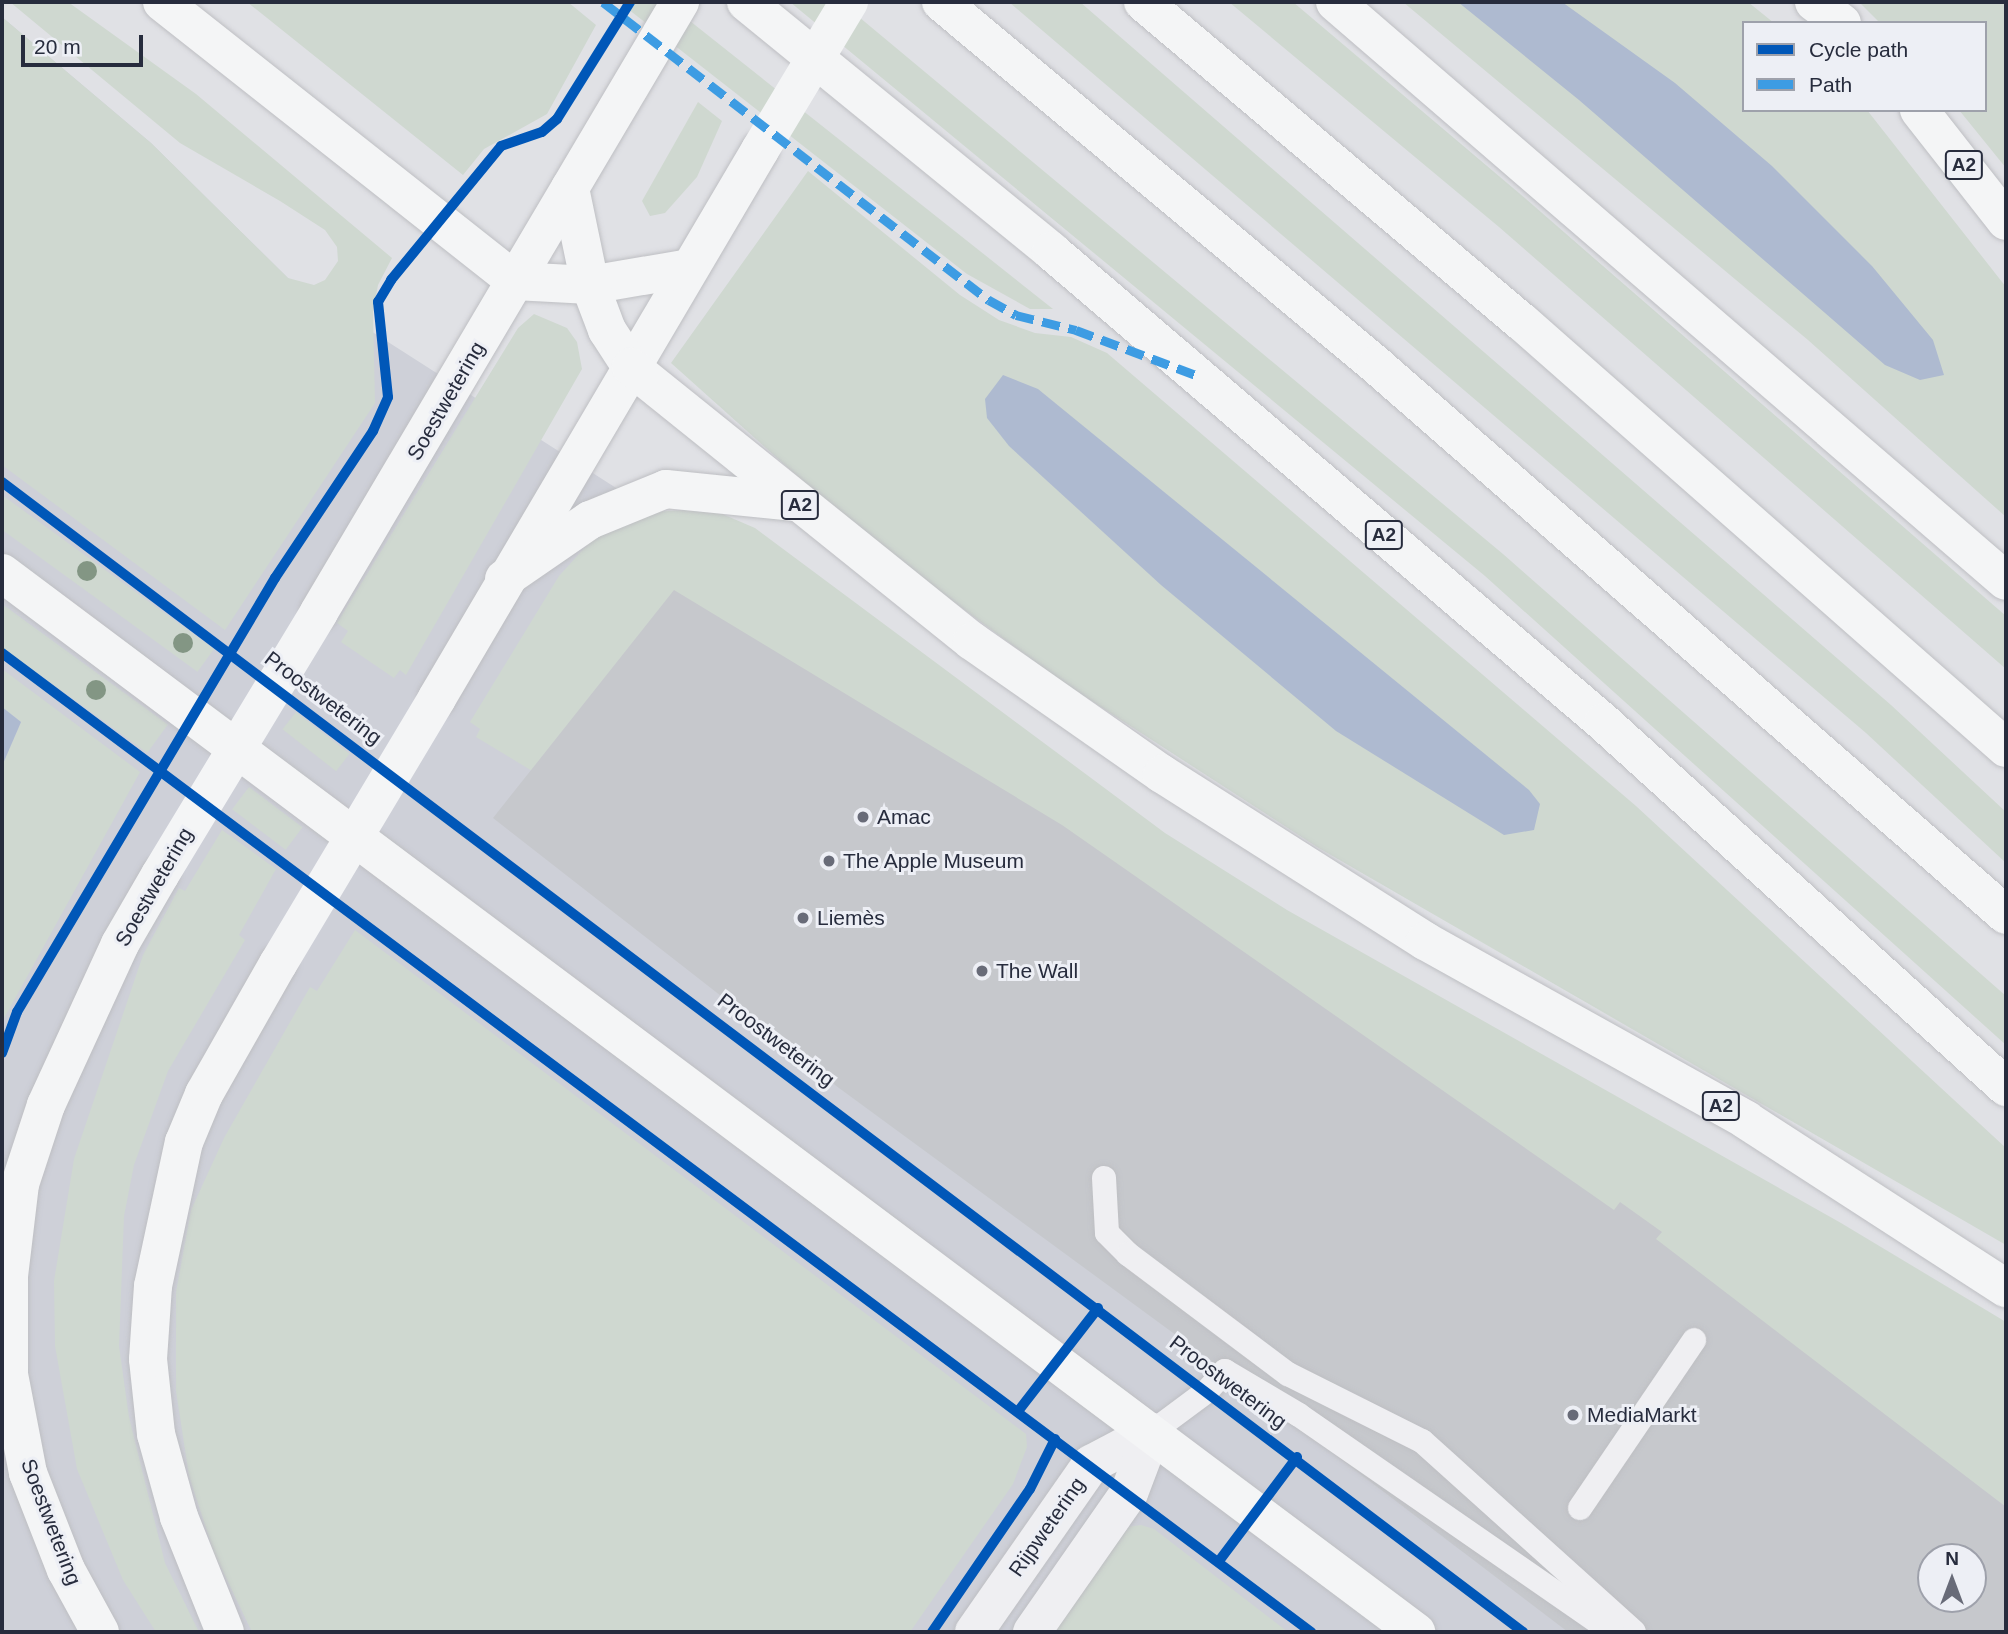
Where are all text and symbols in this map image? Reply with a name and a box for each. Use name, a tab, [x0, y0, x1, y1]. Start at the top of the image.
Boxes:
scale bar	[24, 21, 147, 65]
legend	[1742, 21, 1987, 112]
text: 20 m	[34, 35, 81, 58]
text: Cycle path	[1809, 38, 1908, 61]
text: Path	[1809, 73, 1852, 96]
road number: A2	[1945, 150, 1983, 181]
street label: Soestwetering	[402, 337, 490, 465]
road number: A2	[781, 490, 819, 520]
road number: A2	[1365, 520, 1403, 550]
street label: Proostwetering	[259, 646, 387, 750]
place label: Amac	[877, 804, 931, 830]
marker: Amac	[855, 809, 871, 825]
street label: Soestwetering	[110, 823, 198, 951]
place label: The Apple Museum	[843, 848, 1025, 874]
marker: The Apple Museum	[821, 853, 837, 869]
place label: Liemès	[817, 905, 885, 931]
marker: Liemès	[795, 910, 811, 926]
place label: The Wall	[996, 958, 1078, 984]
marker: The Wall	[974, 963, 990, 979]
street label: Proostwetering	[712, 988, 840, 1092]
road number: A2	[1702, 1090, 1740, 1122]
street label: Proostwetering	[1164, 1330, 1292, 1434]
place label: MediaMarkt	[1587, 1402, 1697, 1428]
marker: MediaMarkt	[1565, 1407, 1581, 1423]
street label: Soestwetering	[15, 1455, 87, 1589]
street label: Rijpwetering	[1004, 1472, 1090, 1582]
north arrow	[1917, 1543, 1987, 1613]
text: N	[1945, 1548, 1959, 1569]

